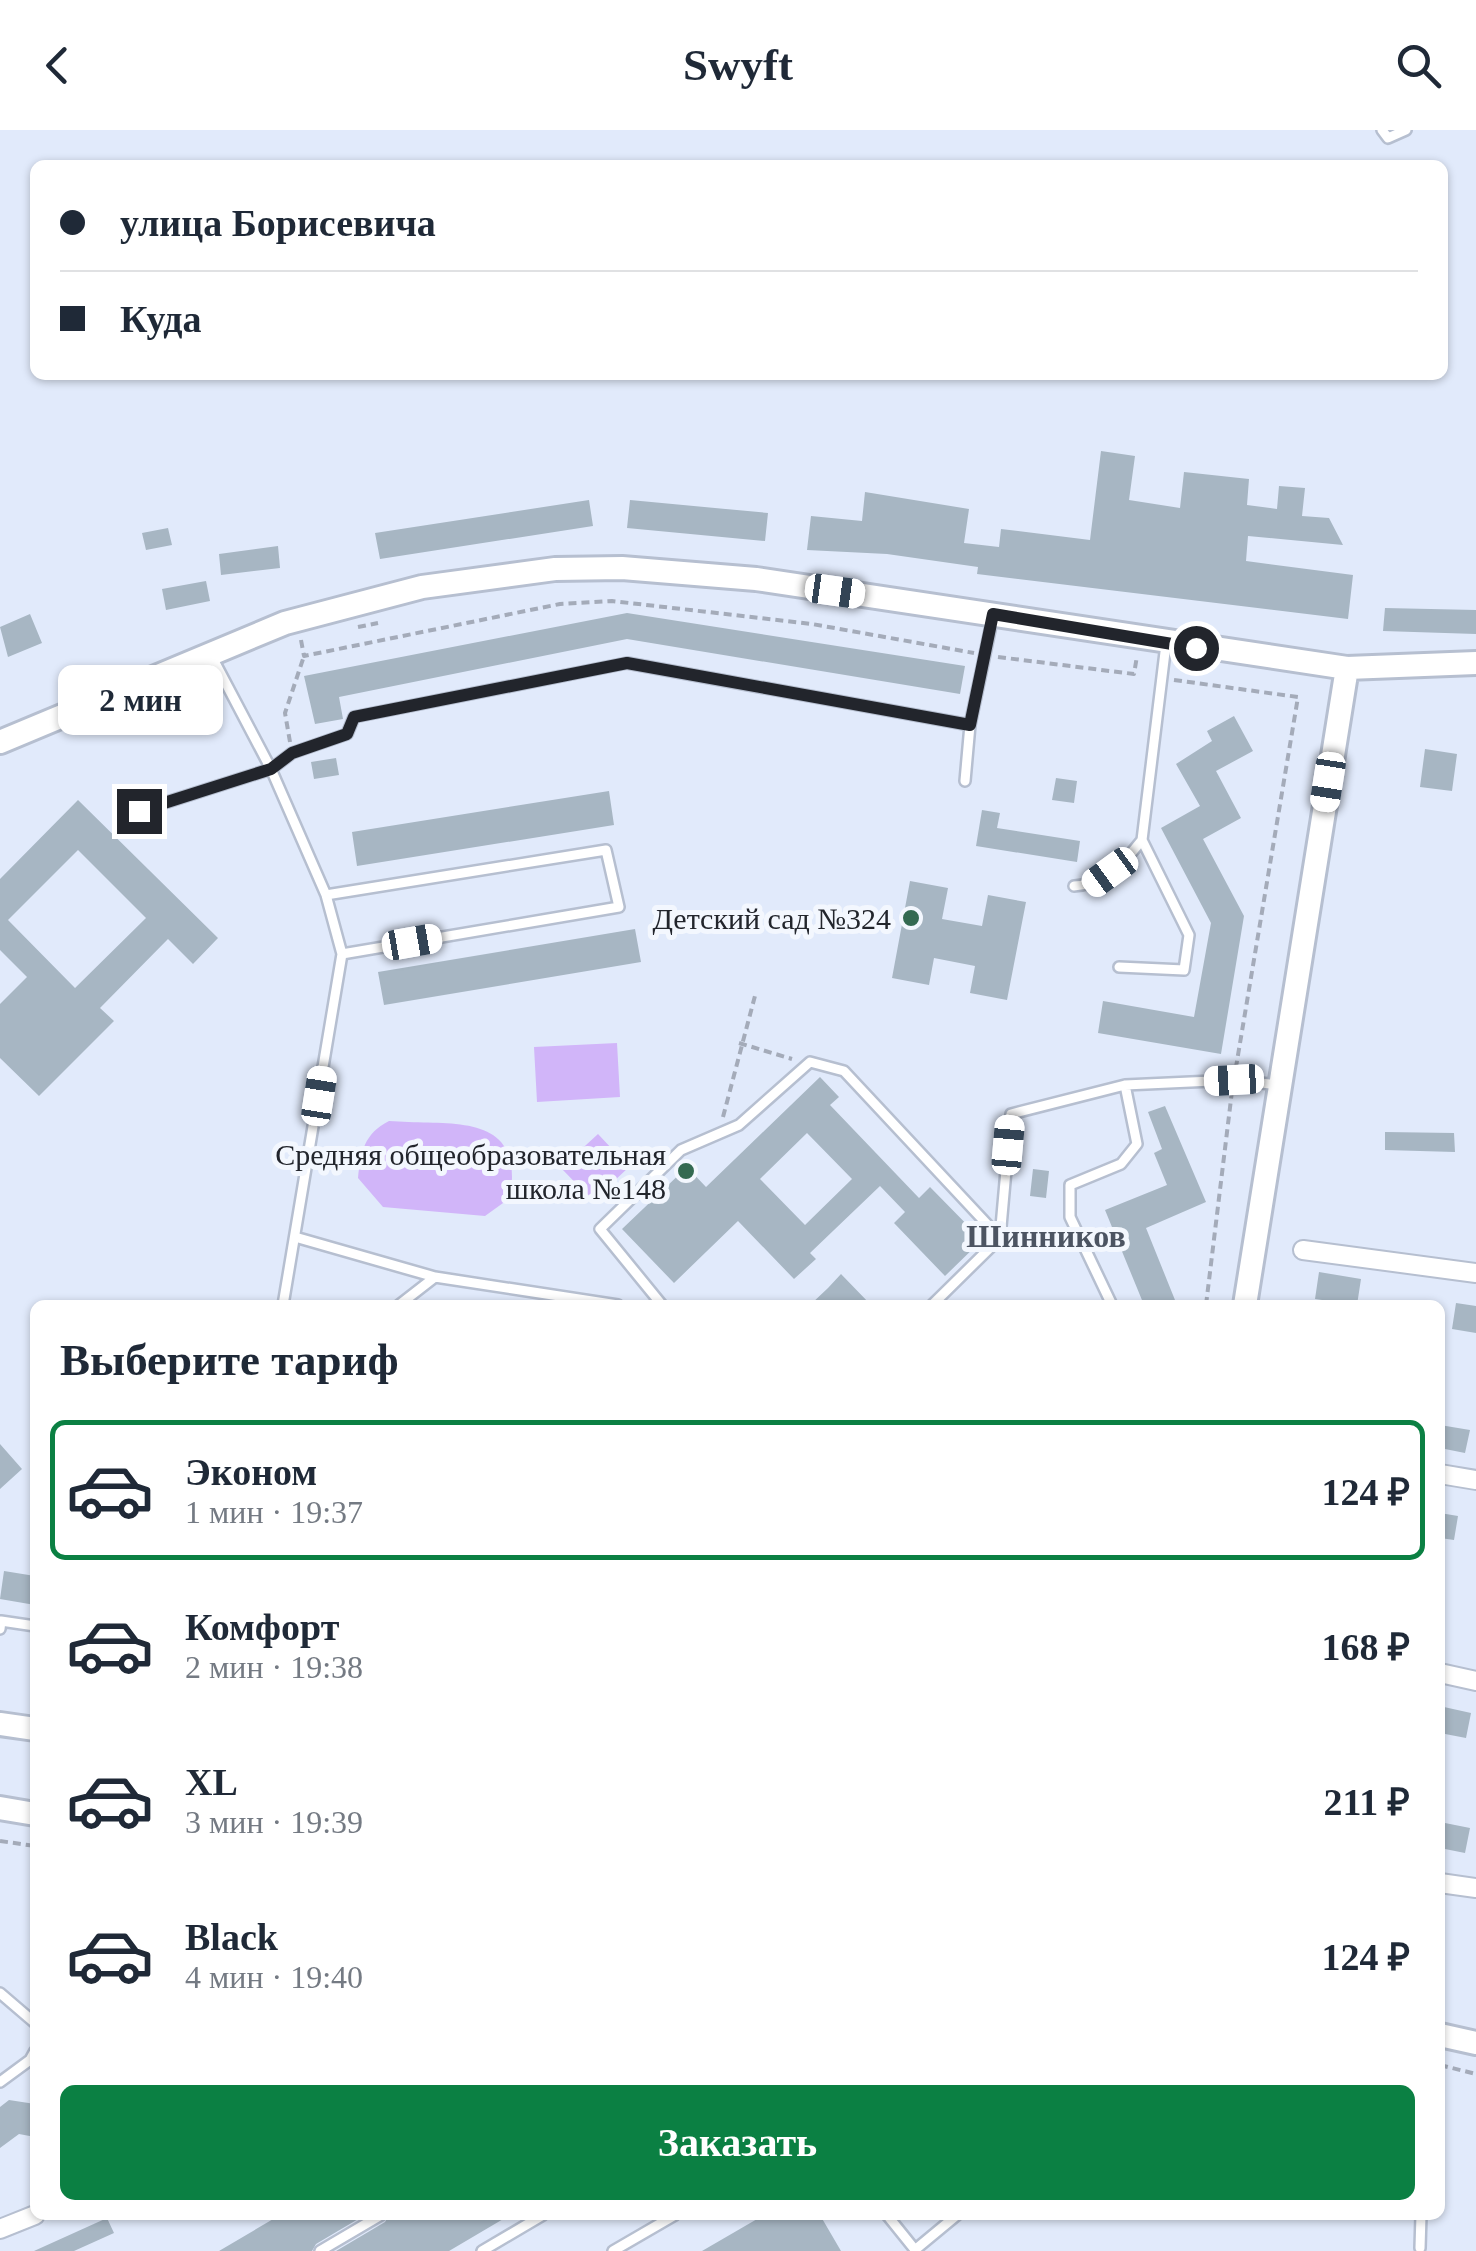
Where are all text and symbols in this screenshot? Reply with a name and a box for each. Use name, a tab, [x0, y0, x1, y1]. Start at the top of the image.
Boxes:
icon: back	[30, 38, 85, 93]
icon: search	[1391, 38, 1446, 93]
text: Swyft	[683, 40, 793, 90]
text: улица Борисевича	[120, 202, 436, 244]
text: Куда	[120, 298, 201, 340]
car	[803, 572, 867, 610]
route start	[1174, 626, 1219, 671]
callout: 2 мин	[56, 666, 222, 736]
text: 2 мин	[99, 682, 182, 718]
car	[1308, 750, 1348, 814]
route end	[117, 789, 162, 834]
car	[1077, 842, 1143, 902]
place label: Детский сад №324	[652, 902, 891, 935]
marker: Детский сад №324	[900, 907, 922, 929]
car	[380, 922, 444, 962]
car	[1203, 1063, 1265, 1097]
car	[299, 1064, 339, 1128]
car	[990, 1114, 1026, 1176]
place label: Средняя общеобразовательная школа №148	[275, 1138, 666, 1205]
marker: Средняя общеобразовательная школа №148	[675, 1160, 697, 1182]
district label: Шинников	[966, 1218, 1126, 1254]
text: Выберите тариф	[60, 1335, 399, 1385]
icon: car	[65, 1445, 155, 1535]
text: Эконом	[185, 1451, 317, 1493]
text: 124 ₽	[1321, 1471, 1410, 1513]
text: 1 мин · 19:37	[185, 1494, 363, 1530]
icon: car	[65, 1600, 155, 1690]
text: Комфорт	[185, 1606, 339, 1648]
text: 168 ₽	[1321, 1626, 1410, 1668]
text: 2 мин · 19:38	[185, 1649, 363, 1685]
icon: car	[65, 1755, 155, 1845]
text: XL	[185, 1761, 238, 1803]
text: 211 ₽	[1323, 1781, 1410, 1823]
text: 3 мин · 19:39	[185, 1804, 363, 1840]
icon: car	[65, 1910, 155, 2000]
text: Black	[185, 1916, 278, 1958]
text: 124 ₽	[1321, 1936, 1410, 1978]
text: 4 мин · 19:40	[185, 1959, 363, 1995]
button: Заказать	[60, 2085, 1415, 2200]

